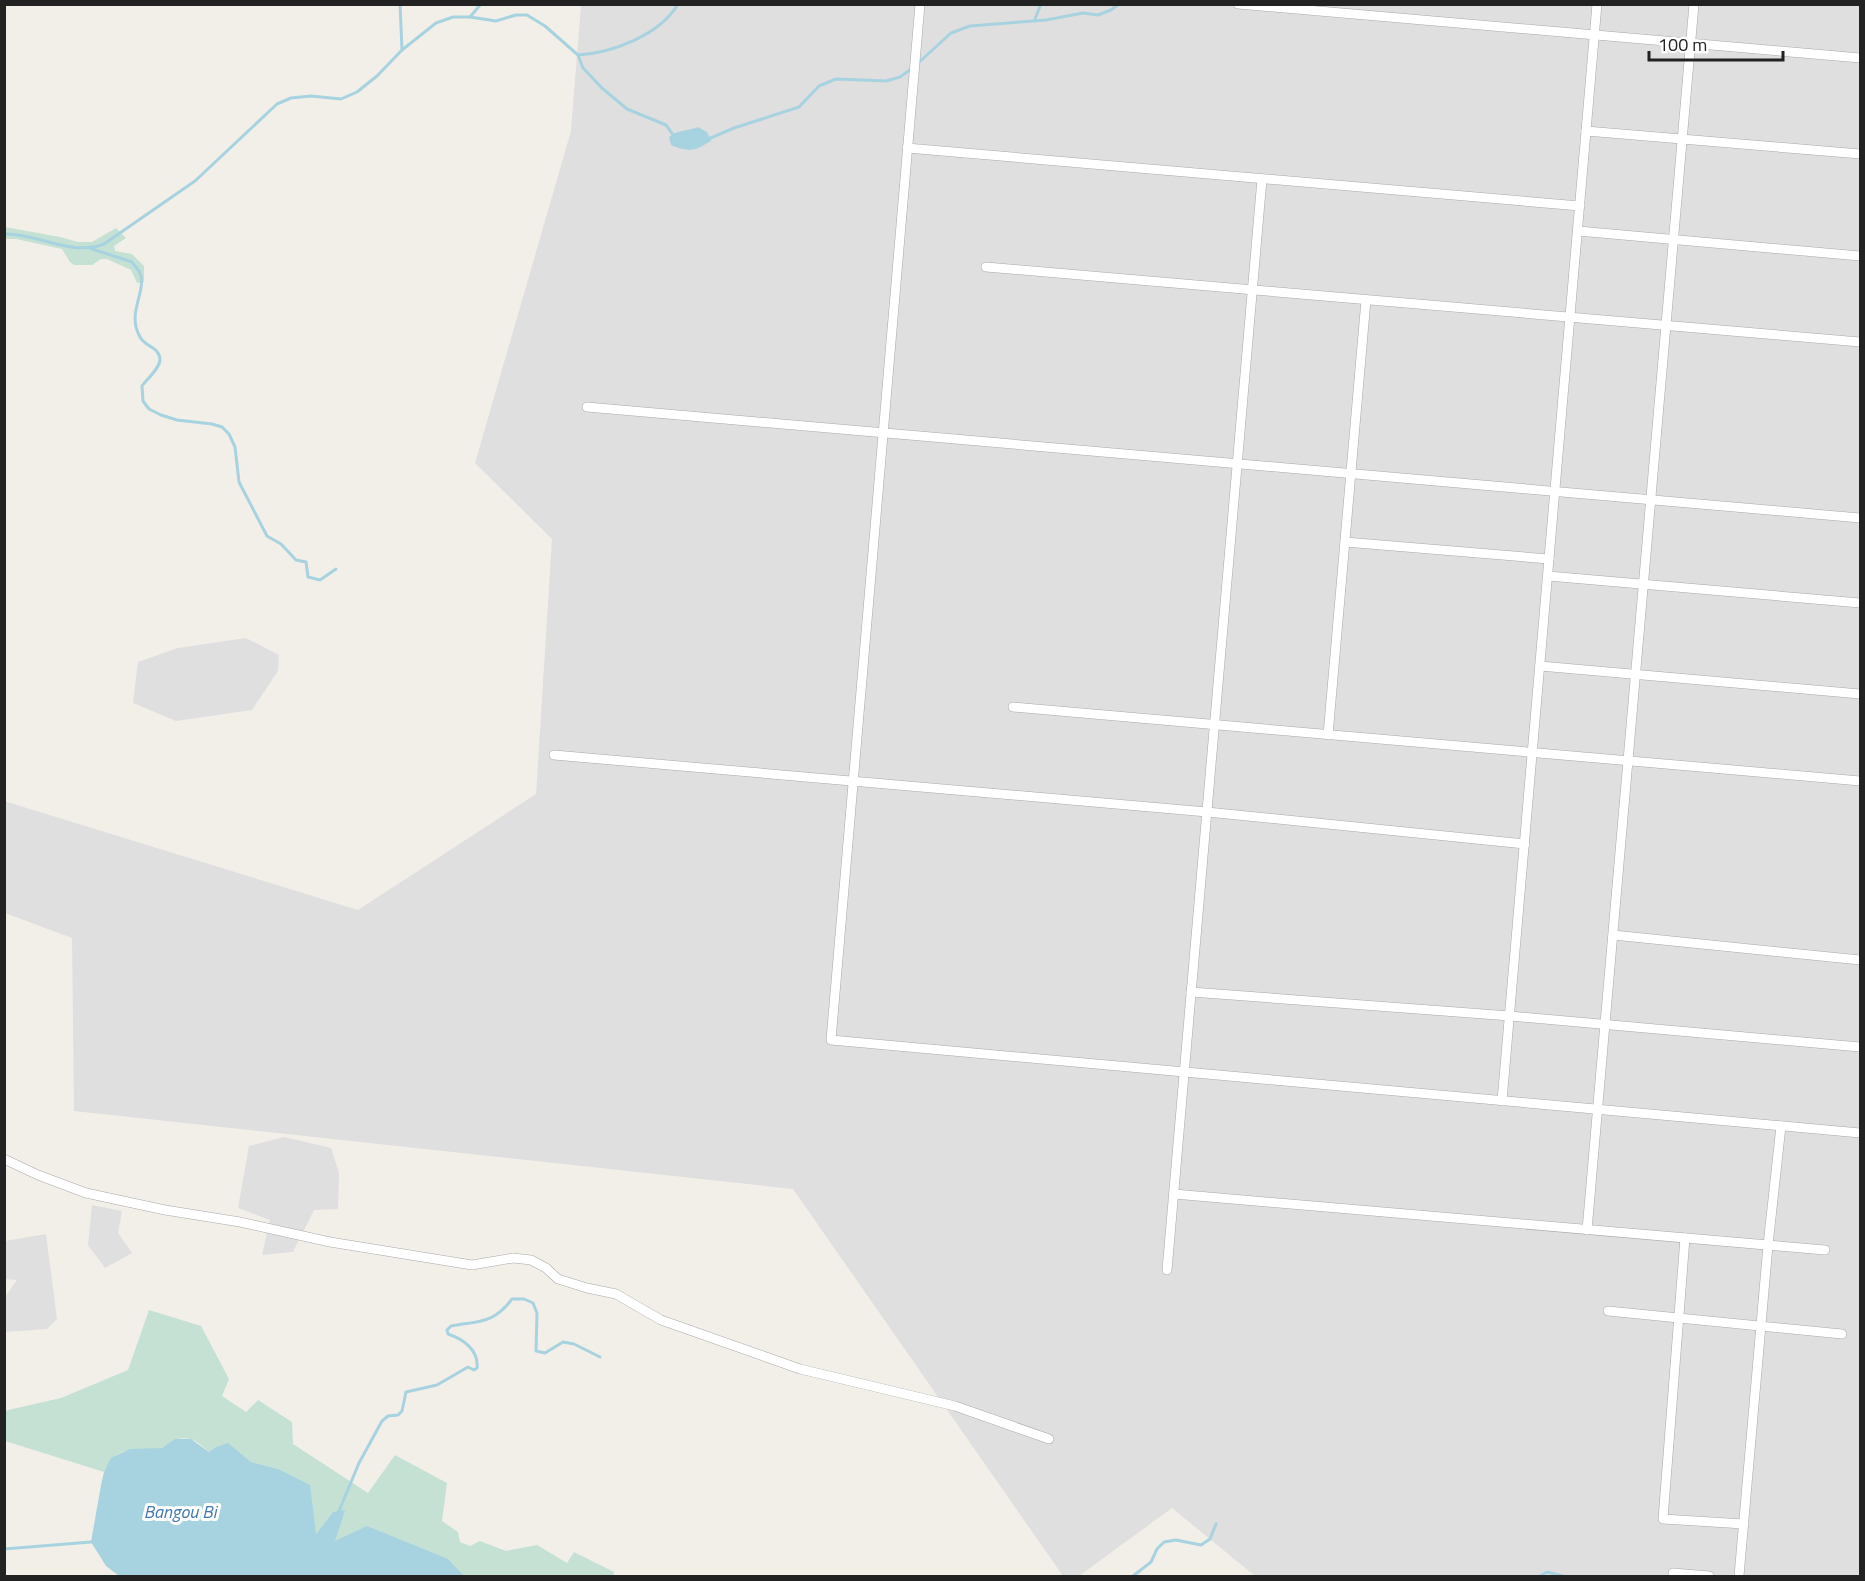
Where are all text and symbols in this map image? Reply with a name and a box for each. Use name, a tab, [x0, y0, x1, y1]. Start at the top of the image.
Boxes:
scale bar	[1649, 24, 1782, 62]
text: 100 m	[1658, 31, 1707, 58]
water label: Bangou Bi	[144, 1498, 219, 1525]

